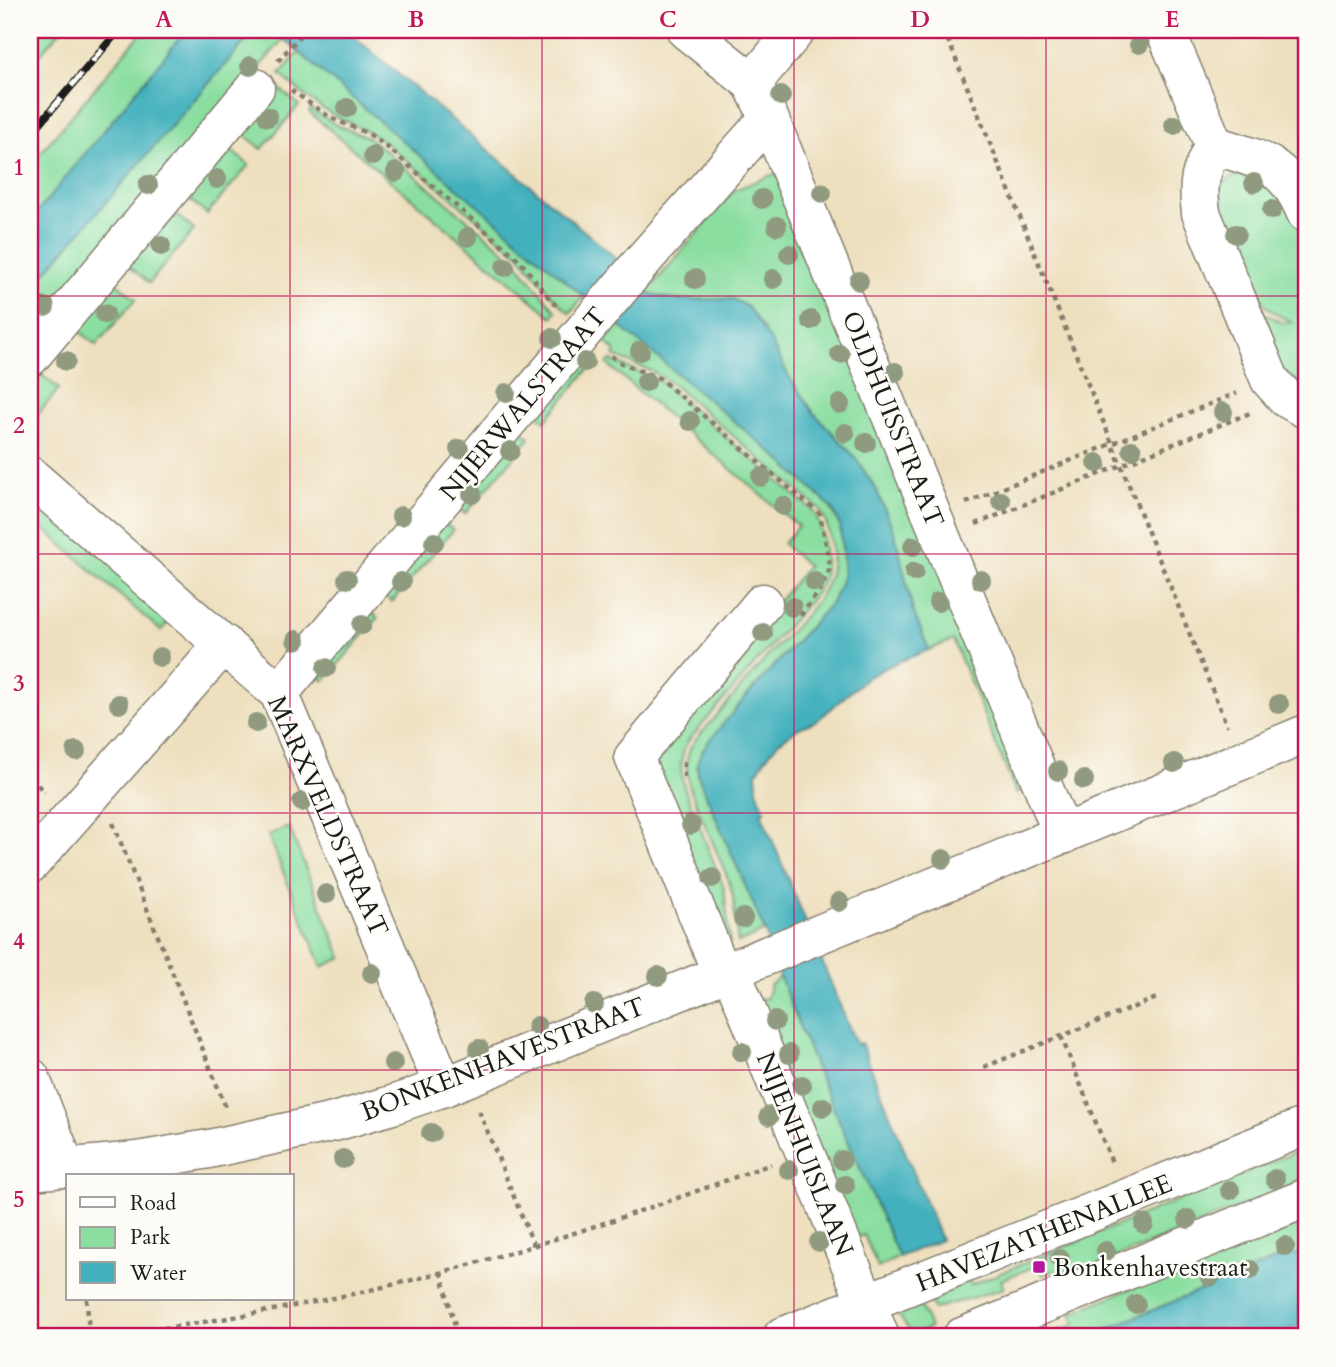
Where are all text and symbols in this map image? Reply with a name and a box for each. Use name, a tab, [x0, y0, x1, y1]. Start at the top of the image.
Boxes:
text: A	[155, 4, 173, 35]
text: B	[408, 4, 424, 35]
text: C	[659, 4, 677, 35]
text: D	[910, 4, 930, 35]
text: E	[1165, 4, 1179, 35]
text: 1	[13, 152, 25, 183]
street label: NIJERWALSTRAAT	[431, 300, 615, 508]
street label: OLDHUISSTRAAT	[834, 306, 952, 532]
text: 2	[13, 410, 25, 441]
text: 3	[13, 668, 25, 699]
street label: MARXVELDSTRAAT	[259, 690, 397, 942]
text: 4	[13, 926, 25, 957]
street label: BONKENHAVESTRAAT	[356, 989, 650, 1129]
street label: NIJENHUISLAAN	[748, 1046, 862, 1262]
street label: HAVEZATHENALLEE	[911, 1166, 1177, 1300]
legend	[66, 1174, 294, 1300]
text: 5	[13, 1184, 25, 1215]
text: Road	[130, 1189, 176, 1218]
text: Park	[130, 1223, 171, 1252]
place label: Bonkenhavestraat	[1053, 1250, 1248, 1285]
text: Water	[129, 1259, 186, 1288]
marker: Bonkenhavestraat	[1031, 1259, 1047, 1275]

